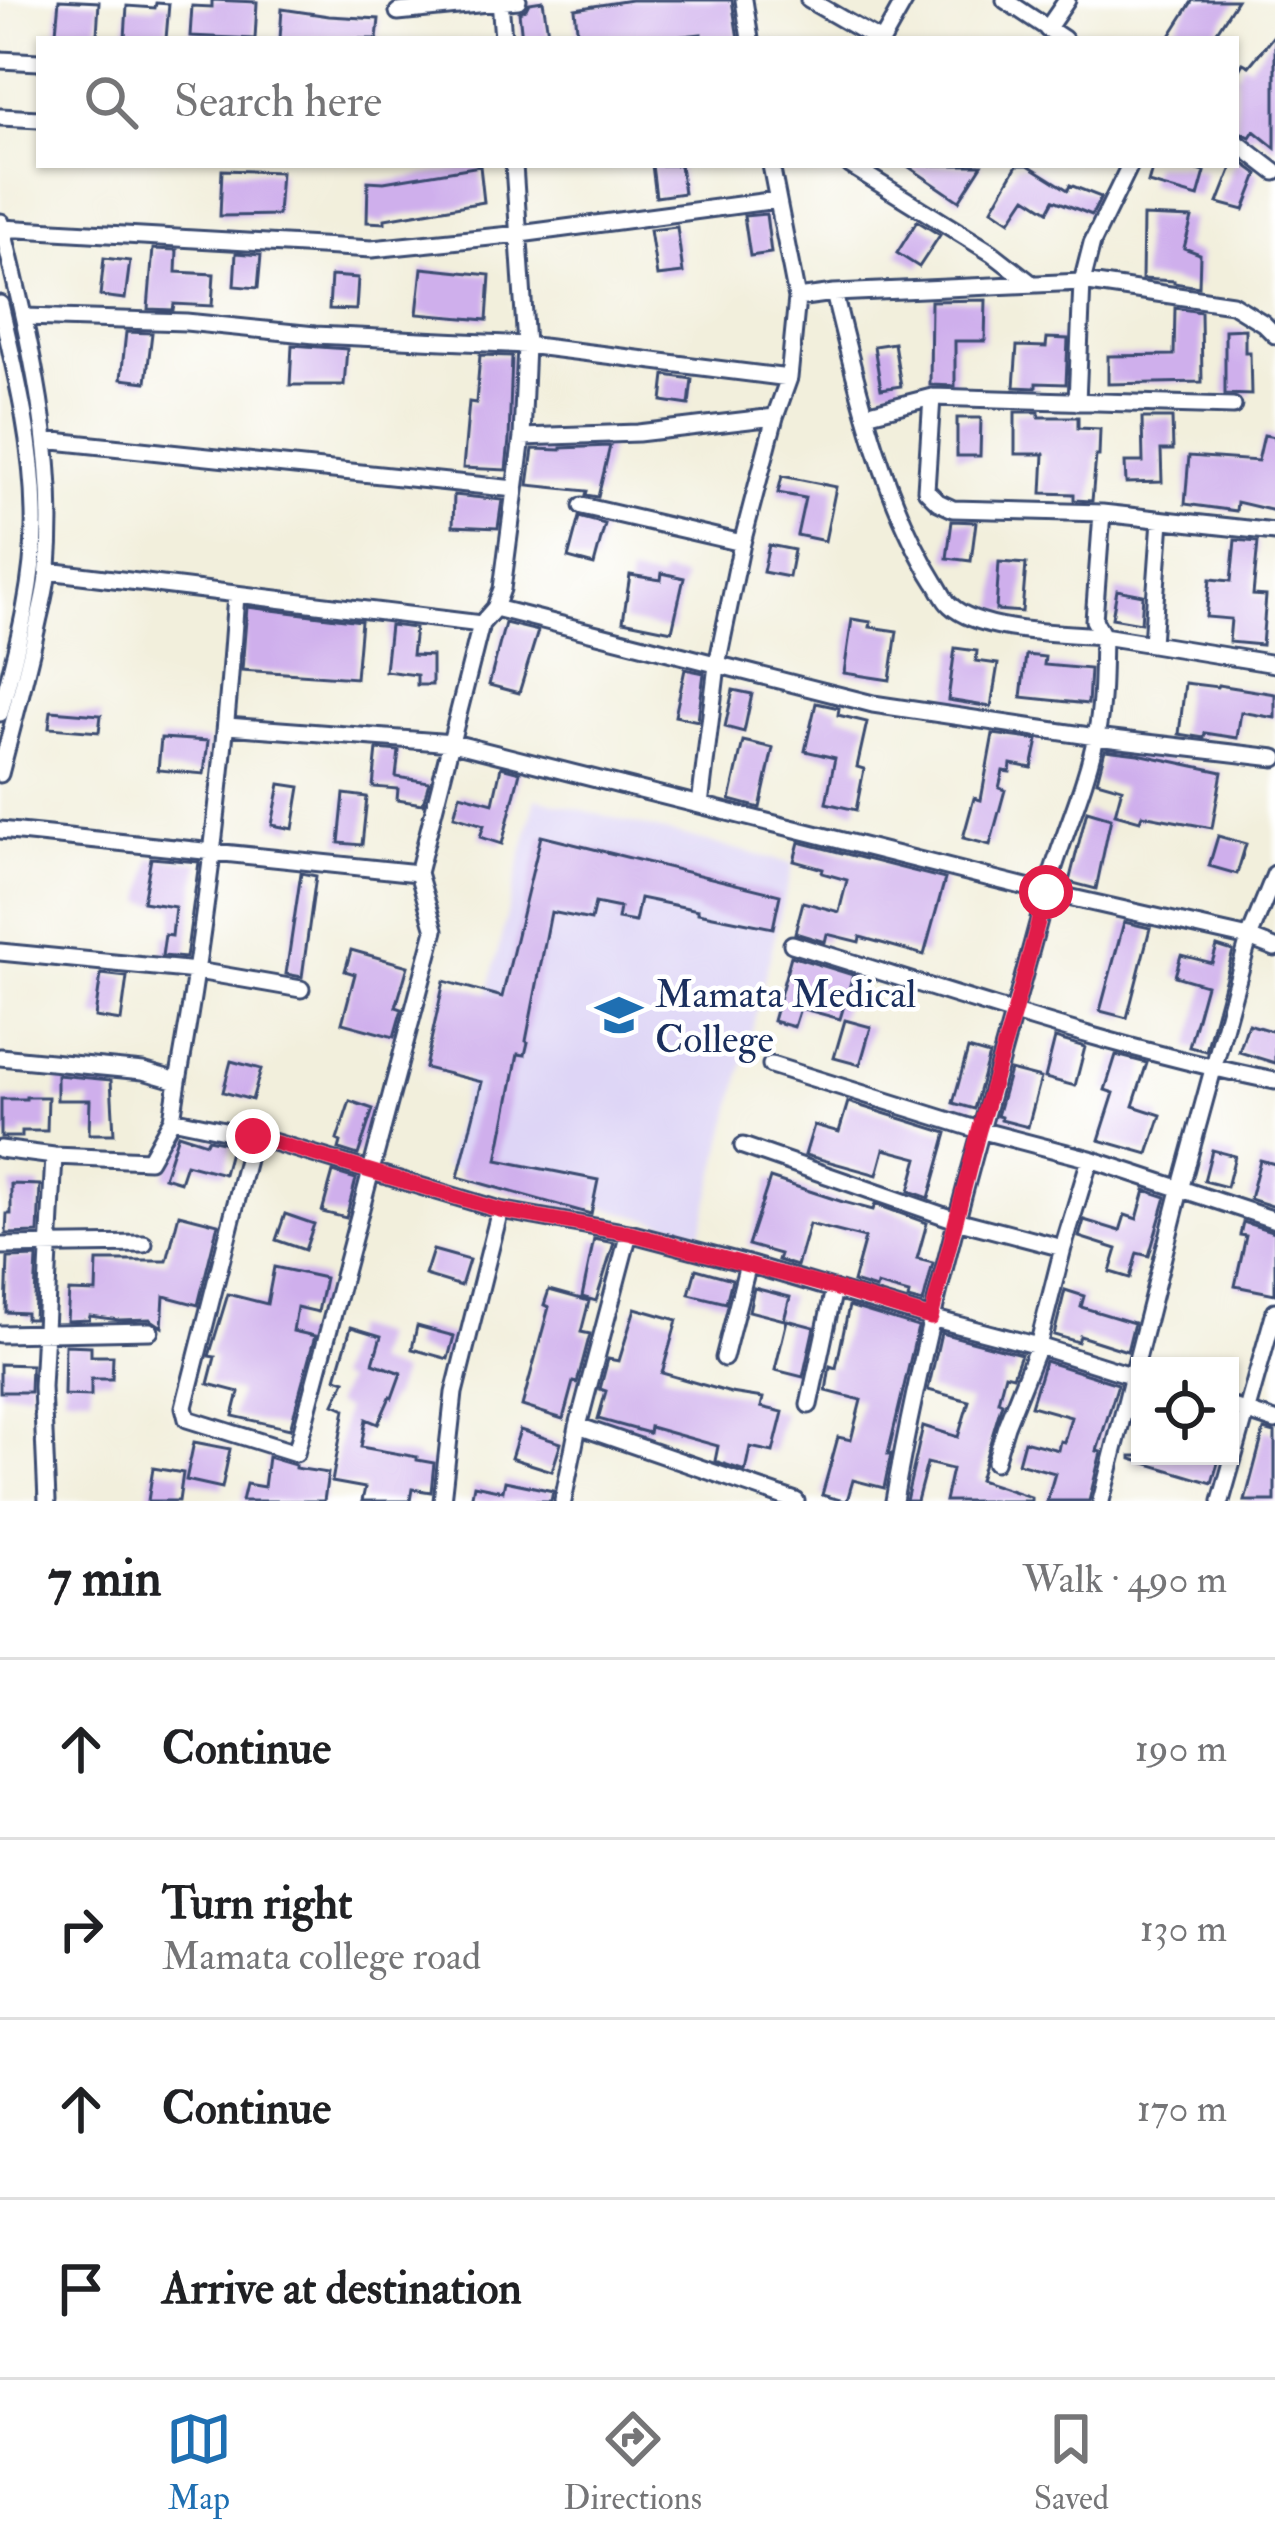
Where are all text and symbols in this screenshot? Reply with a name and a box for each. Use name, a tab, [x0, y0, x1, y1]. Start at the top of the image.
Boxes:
search box	[36, 36, 1239, 168]
icon: search	[78, 69, 144, 135]
text: Search here	[174, 74, 382, 130]
route start	[1019, 865, 1073, 919]
place label: Mamata Medical College	[655, 970, 916, 1064]
school or university icon: Mamata Medical College	[594, 990, 644, 1040]
route end	[226, 1109, 280, 1163]
map controls	[1131, 1357, 1239, 1465]
button: locate	[1131, 1357, 1239, 1465]
text: 7 min	[48, 1547, 162, 1611]
text: Walk · 490 m	[1022, 1555, 1227, 1604]
icon: ahead	[48, 1716, 114, 1782]
text: Continue	[162, 1721, 331, 1777]
text: 190 m	[1135, 1724, 1227, 1773]
text: Turn right	[162, 1876, 352, 1932]
icon: right	[48, 1896, 114, 1962]
text: 130 m	[1140, 1904, 1227, 1953]
text: Mamata college road	[162, 1932, 481, 1981]
icon: ahead	[48, 2076, 114, 2142]
text: Continue	[162, 2081, 331, 2137]
text: 170 m	[1137, 2084, 1227, 2133]
icon: arrive	[48, 2256, 114, 2322]
text: Arrive at destination	[162, 2261, 522, 2317]
tab: Map	[166, 2406, 232, 2519]
tab: Directions	[564, 2406, 702, 2519]
tab: Saved	[1034, 2406, 1109, 2519]

